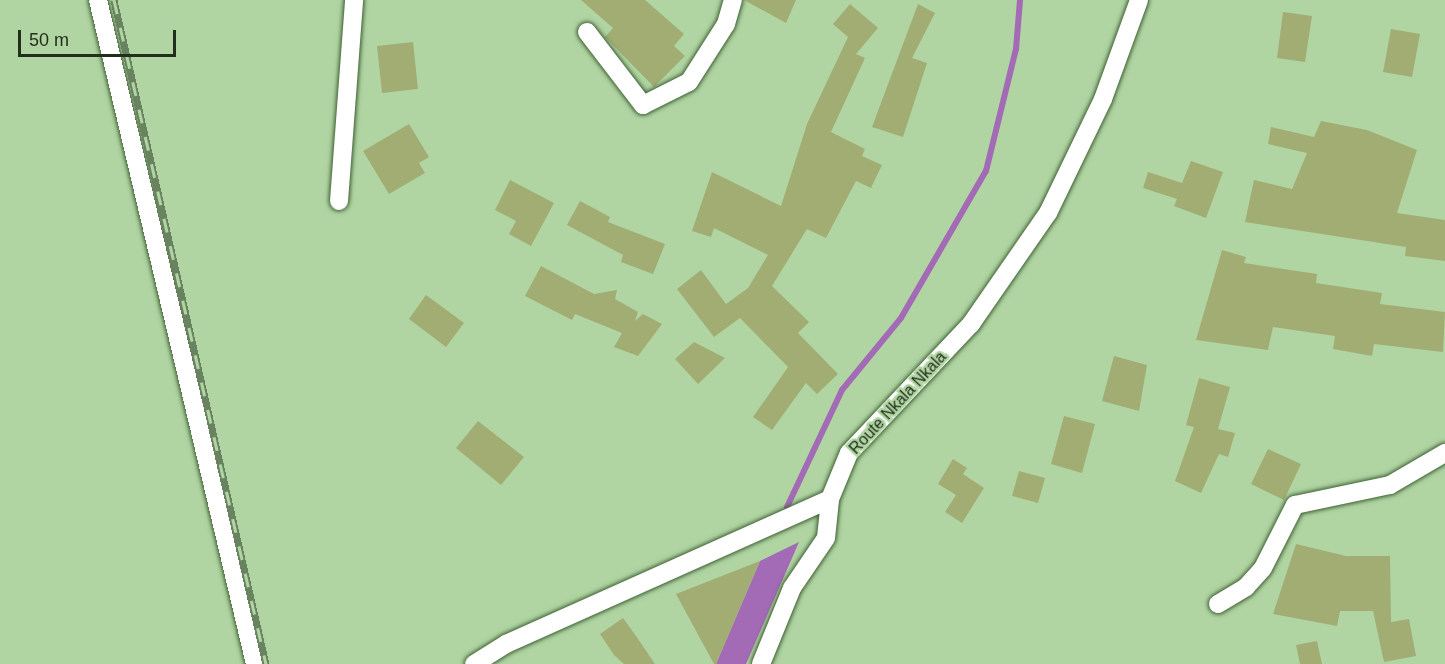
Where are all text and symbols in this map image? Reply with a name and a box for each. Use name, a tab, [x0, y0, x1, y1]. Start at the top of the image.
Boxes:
scale bar	[21, 18, 178, 56]
text: 50 m	[29, 30, 69, 50]
street label: Route Nkala Nkala	[845, 348, 951, 458]

